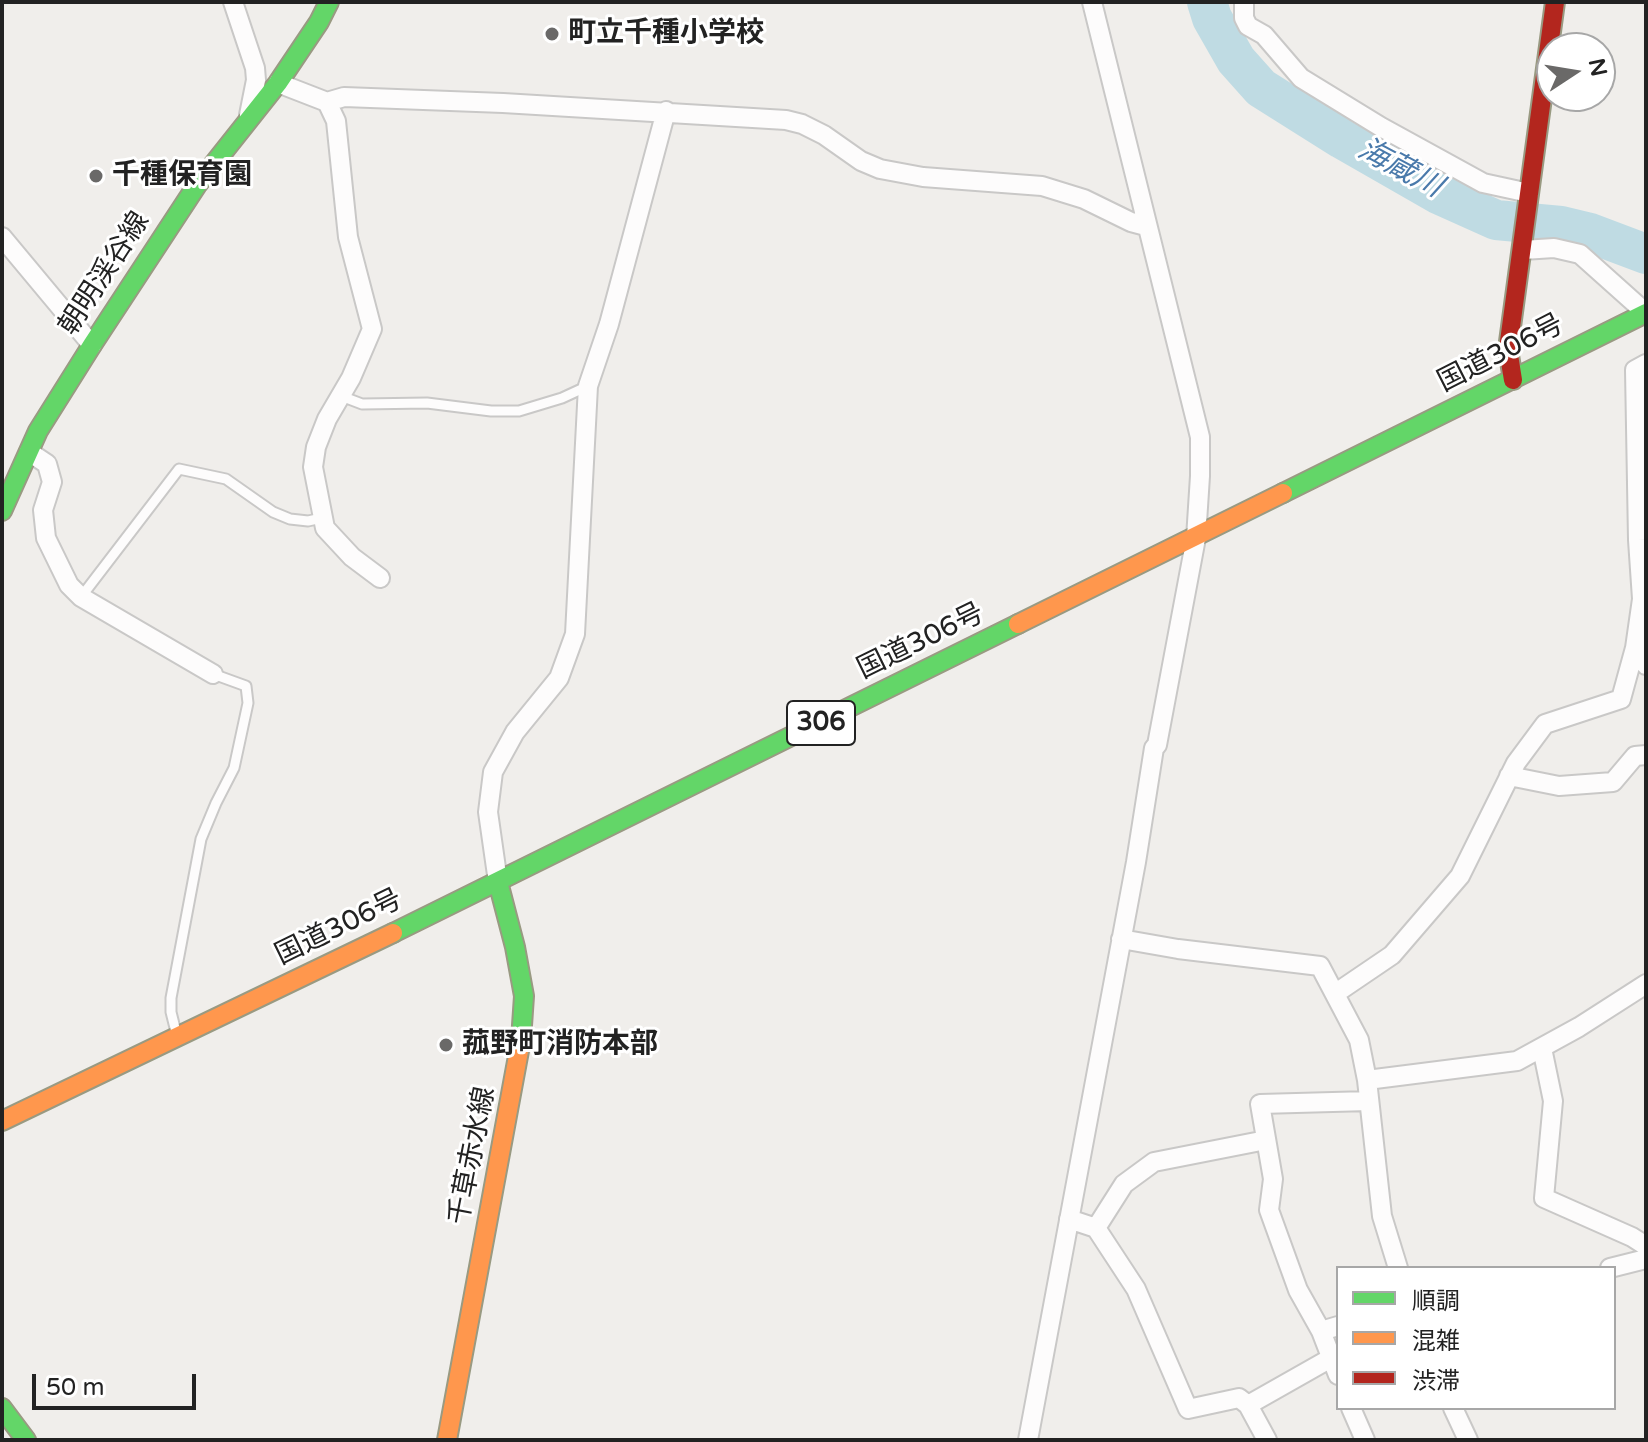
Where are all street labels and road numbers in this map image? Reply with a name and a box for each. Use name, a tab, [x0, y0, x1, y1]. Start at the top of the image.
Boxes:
street label: 朝明渓谷線	[53, 206, 157, 342]
street label: 国道306号	[1432, 308, 1570, 400]
street label: 国道306号	[852, 597, 990, 687]
road number: 306	[787, 701, 855, 745]
street label: 国道306号	[270, 883, 408, 973]
street label: 千草赤水線	[443, 1084, 503, 1228]

